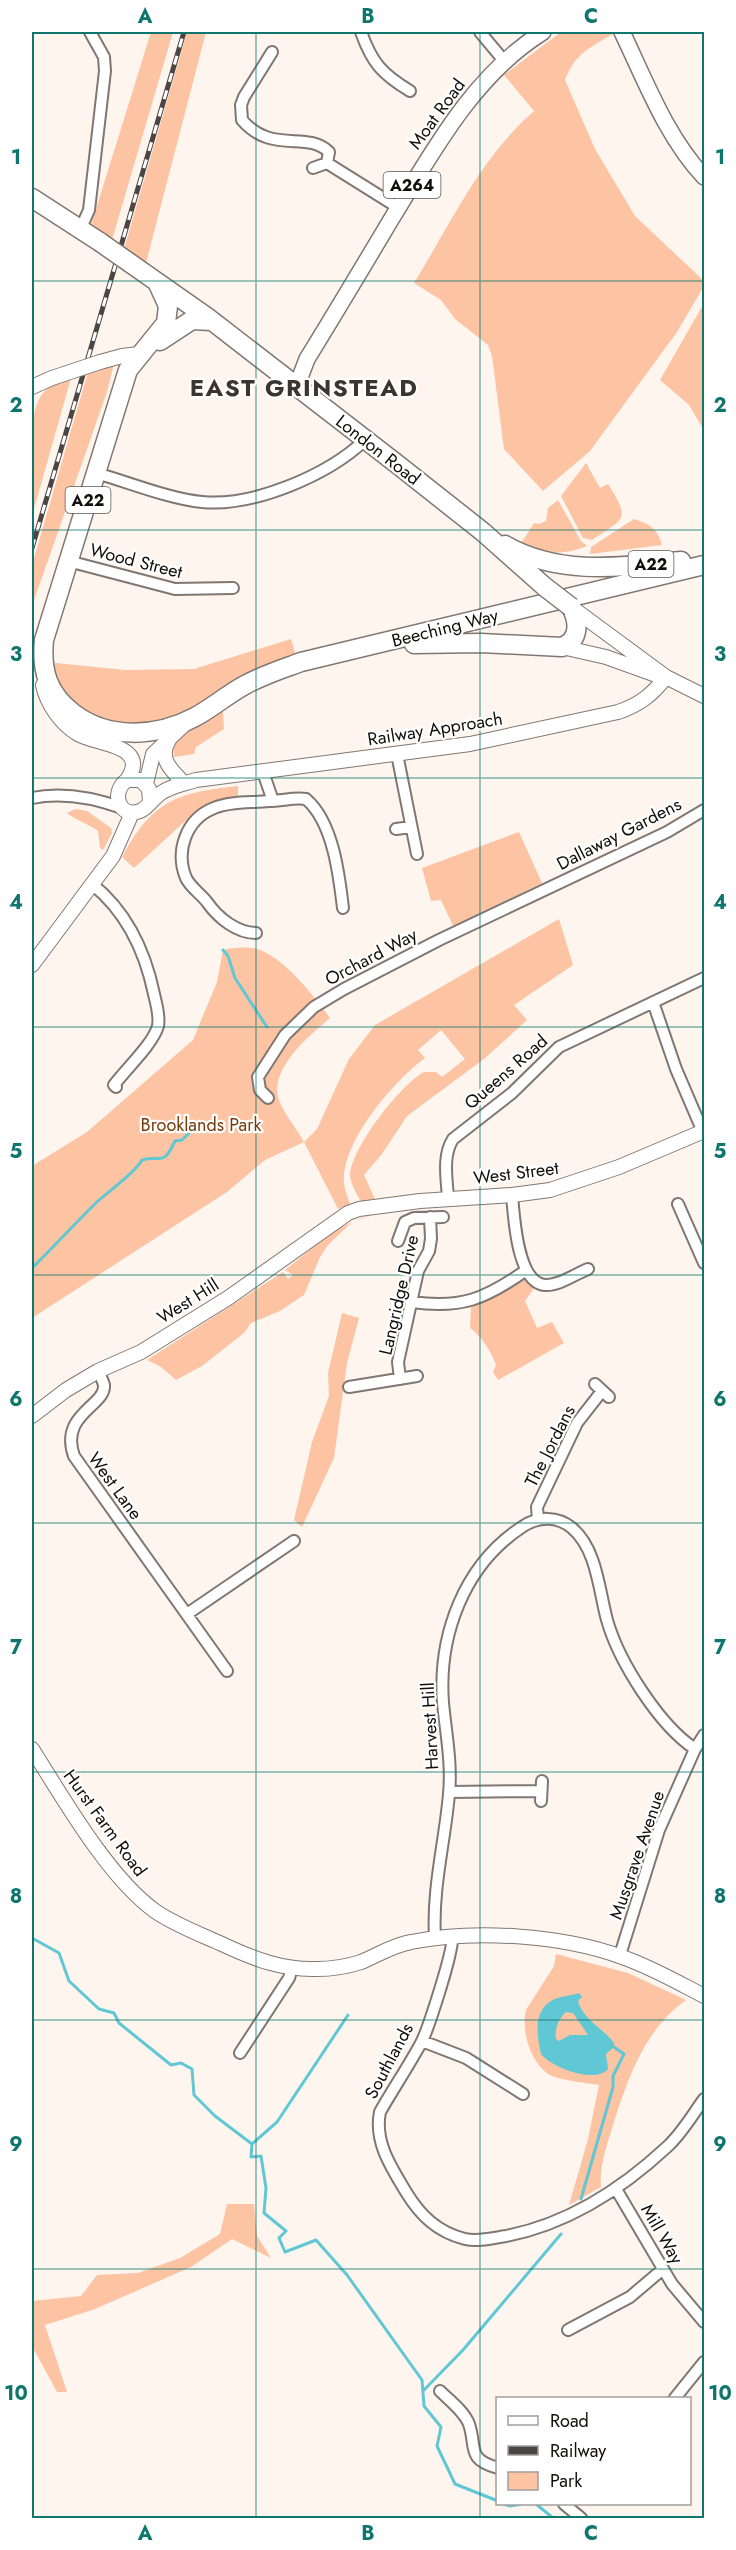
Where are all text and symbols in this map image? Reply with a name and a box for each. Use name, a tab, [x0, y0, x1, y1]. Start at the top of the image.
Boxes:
text: A	[137, 2, 153, 31]
text: B	[361, 2, 375, 31]
text: C	[584, 2, 598, 31]
street label: Moat Road	[402, 73, 472, 155]
text: 1	[11, 143, 21, 172]
text: 1	[715, 143, 725, 172]
road number: A264	[384, 172, 440, 198]
district label: EAST GRINSTEAD	[190, 370, 418, 405]
text: 2	[9, 391, 23, 420]
text: 2	[713, 391, 727, 420]
street label: London Road	[330, 409, 426, 491]
road number: A22	[66, 487, 110, 513]
street label: Wood Street	[87, 537, 186, 585]
road number: A22	[628, 551, 674, 577]
street label: Beeching Way	[389, 602, 501, 654]
text: 3	[10, 640, 22, 669]
text: 3	[714, 640, 726, 669]
street label: Railway Approach	[366, 705, 504, 753]
street label: Dallaway Gardens	[552, 791, 686, 877]
text: 4	[9, 888, 23, 917]
text: 4	[713, 888, 727, 917]
street label: Orchard Way	[320, 922, 422, 992]
street label: Queens Road	[459, 1028, 553, 1116]
park label: Brooklands Park	[141, 1112, 261, 1138]
text: 5	[10, 1137, 23, 1166]
text: 5	[714, 1137, 727, 1166]
street label: West Street	[472, 1155, 561, 1191]
street label: Langridge Drive	[373, 1232, 425, 1358]
street label: West Hill	[152, 1272, 224, 1330]
text: 6	[9, 1385, 23, 1414]
text: 6	[713, 1385, 727, 1414]
street label: The Jordans	[518, 1401, 582, 1491]
street label: West Lane	[82, 1447, 148, 1525]
text: 7	[10, 1633, 23, 1662]
text: 7	[714, 1633, 727, 1662]
street label: Harvest Hill	[415, 1681, 445, 1771]
street label: Hurst Farm Road	[57, 1764, 153, 1882]
street label: Musgrave Avenue	[603, 1787, 671, 1923]
text: 8	[10, 1882, 22, 1911]
text: 8	[714, 1882, 726, 1911]
street label: Southlands	[358, 2018, 420, 2104]
text: 9	[9, 2130, 23, 2159]
text: 9	[713, 2130, 727, 2159]
street label: Mill Way	[634, 2199, 690, 2269]
text: 10	[4, 2379, 28, 2408]
text: 10	[708, 2379, 732, 2408]
legend	[496, 2397, 691, 2505]
text: Road	[550, 2408, 589, 2434]
text: Railway	[550, 2438, 606, 2464]
text: Park	[550, 2468, 582, 2494]
text: A	[137, 2519, 153, 2548]
text: B	[361, 2519, 375, 2548]
text: C	[584, 2519, 598, 2548]

